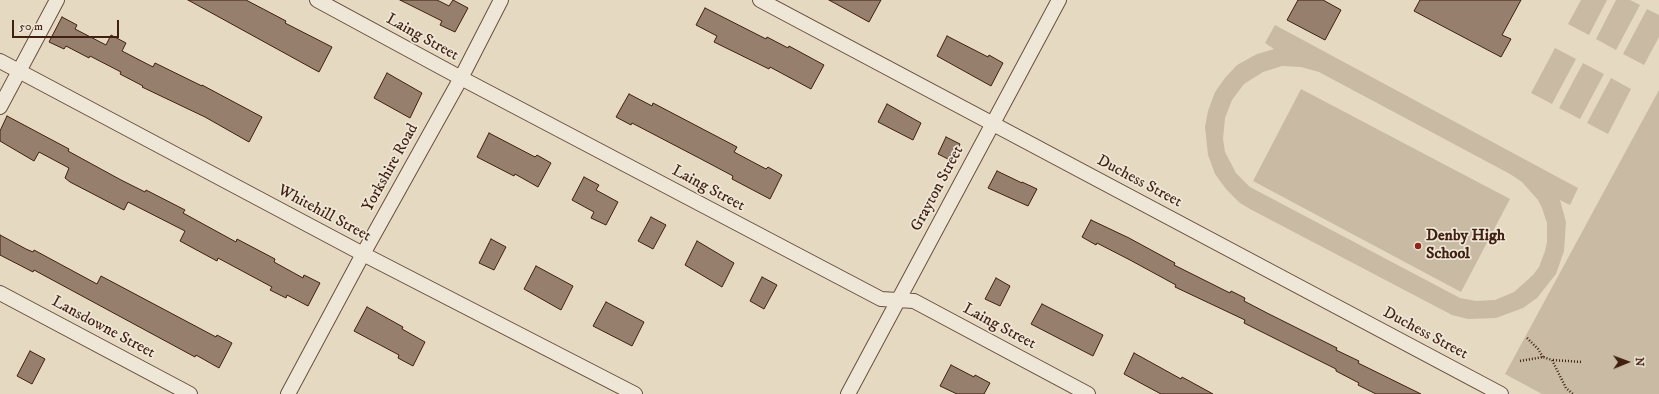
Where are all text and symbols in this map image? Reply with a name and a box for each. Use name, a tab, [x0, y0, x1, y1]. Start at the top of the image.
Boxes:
street label: Laing Street	[382, 10, 462, 66]
scale bar	[14, 12, 121, 38]
text: 50 m	[19, 19, 43, 34]
street label: Yorkshire Road	[359, 121, 423, 215]
street label: Grayton Street	[907, 143, 969, 235]
street label: Duchess Street	[1093, 152, 1185, 212]
street label: Laing Street	[668, 162, 748, 216]
street label: Whitehill Street	[274, 181, 374, 247]
place label: Denby High School	[1426, 227, 1505, 265]
marker: Denby High School	[1413, 241, 1423, 251]
street label: Lansdowne Street	[48, 293, 158, 363]
street label: Laing Street	[959, 300, 1039, 354]
street label: Duchess Street	[1379, 304, 1471, 364]
north arrow	[1607, 342, 1647, 382]
text: N	[1632, 357, 1646, 366]

